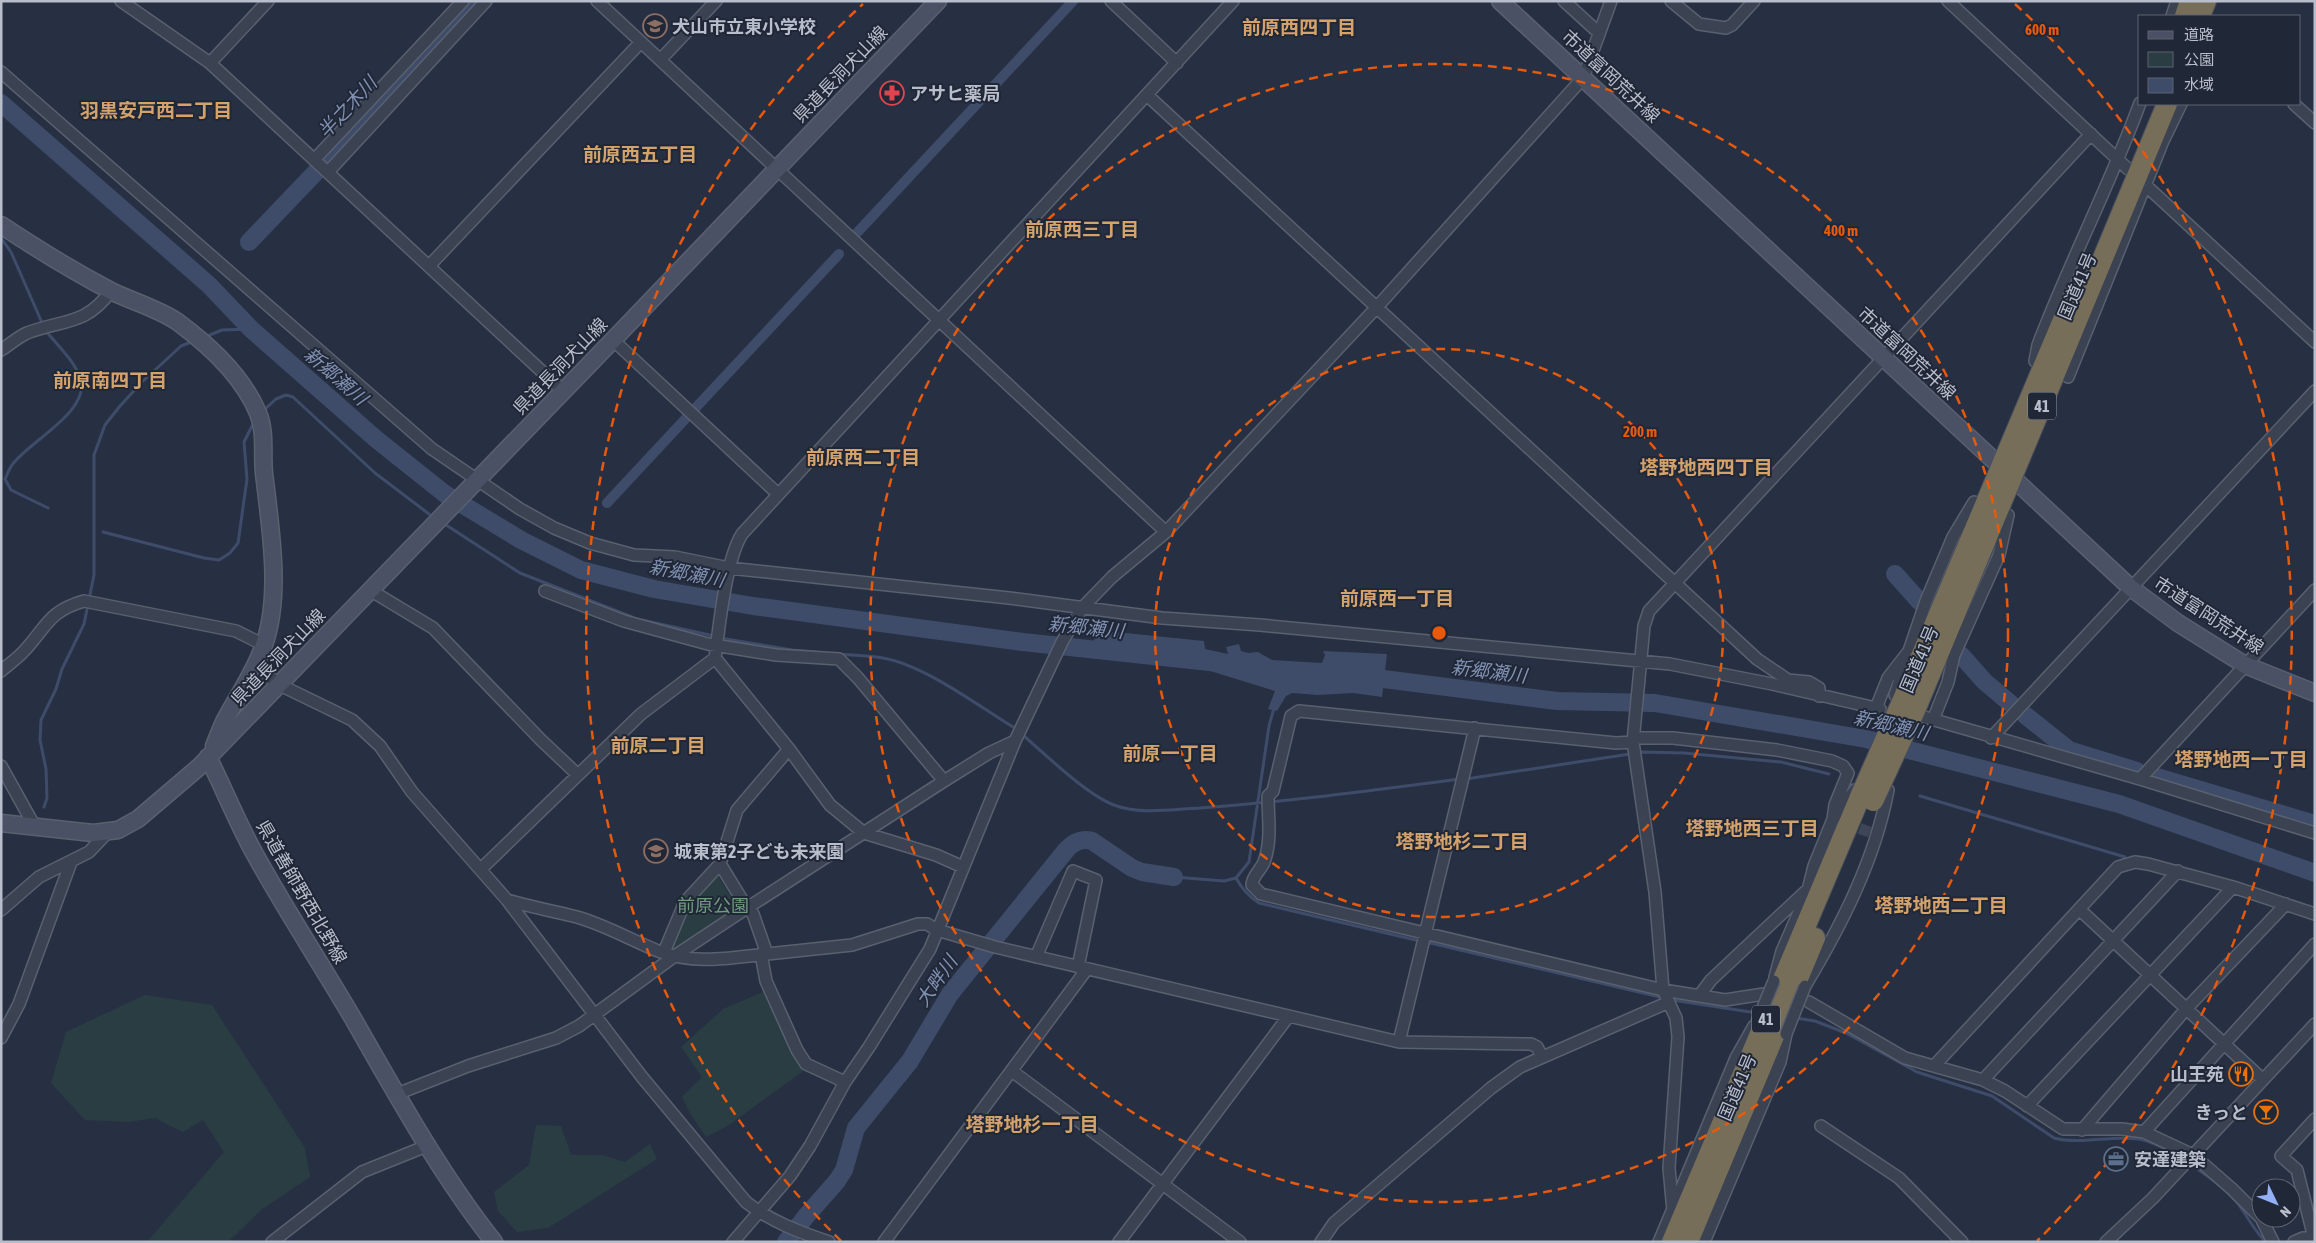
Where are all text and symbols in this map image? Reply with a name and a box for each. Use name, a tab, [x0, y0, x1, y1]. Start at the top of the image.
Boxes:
school or university icon: 犬山市立東小学校	[642, 13, 668, 39]
legend	[2138, 15, 2301, 105]
place label: 犬山市立東小学校	[672, 16, 816, 37]
district label: 前原西四丁目	[1242, 16, 1356, 38]
street label: 県道長洞犬山線	[789, 21, 891, 127]
text: 600 m	[2025, 21, 2059, 38]
street label: 市道富岡荒井線	[1558, 25, 1664, 127]
text: 道路	[2184, 26, 2214, 43]
text: 公園	[2184, 51, 2214, 68]
water label: 半之木川	[313, 70, 382, 142]
text: 水域	[2184, 76, 2214, 93]
pharmacy icon: アサヒ薬局	[879, 80, 905, 106]
place label: アサヒ薬局	[910, 83, 1000, 104]
district label: 羽黒安戸西二丁目	[80, 99, 232, 121]
district label: 前原西五丁目	[583, 143, 697, 165]
district label: 前原西三丁目	[1025, 218, 1139, 240]
text: 400 m	[1823, 222, 1858, 239]
street label: 国道41号	[2053, 249, 2101, 323]
street label: 市道富岡荒井線	[1854, 302, 1960, 404]
street label: 県道長洞犬山線	[509, 313, 611, 419]
water label: 新郷瀬川	[300, 343, 373, 411]
district label: 前原南四丁目	[53, 369, 167, 391]
road number: 41	[2028, 392, 2056, 420]
text: 200 m	[1623, 423, 1657, 440]
district label: 前原西二丁目	[806, 446, 920, 468]
district label: 塔野地西四丁目	[1639, 456, 1773, 478]
water label: 新郷瀬川	[648, 555, 728, 591]
street label: 市道富岡荒井線	[2150, 572, 2268, 658]
district label: 前原西一丁目	[1340, 587, 1454, 609]
street label: 県道長洞犬山線	[227, 604, 329, 710]
water label: 新郷瀬川	[1047, 612, 1127, 642]
street label: 国道41号	[1895, 622, 1943, 696]
centre of rings	[1430, 624, 1448, 642]
water label: 新郷瀬川	[1450, 655, 1530, 687]
water label: 新郷瀬川	[1851, 706, 1932, 745]
district label: 前原二丁目	[610, 734, 706, 756]
district label: 前原一丁目	[1122, 742, 1218, 764]
district label: 塔野地西一丁目	[2174, 748, 2308, 770]
street label: 県道善師野西北野線	[252, 817, 352, 967]
district label: 塔野地西三丁目	[1685, 817, 1819, 839]
district label: 塔野地杉二丁目	[1395, 830, 1529, 852]
school or university icon: 城東第2子ども未来園	[643, 838, 669, 864]
place label: 城東第2子ども未来園	[674, 841, 844, 862]
district label: 塔野地西二丁目	[1874, 894, 2008, 916]
park label: 前原公園	[677, 895, 749, 916]
water label: 大畔川	[911, 950, 963, 1011]
road number: 41	[1752, 1006, 1780, 1032]
street label: 国道41号	[1713, 1050, 1761, 1124]
restaurant icon: 山王苑	[2228, 1061, 2254, 1087]
place label: 山王苑	[2170, 1064, 2224, 1085]
bar icon: きっと	[2253, 1099, 2279, 1125]
place label: きっと	[2195, 1102, 2248, 1123]
district label: 塔野地杉一丁目	[965, 1113, 1099, 1135]
office icon: 安達建築	[2103, 1146, 2129, 1172]
place label: 安達建築	[2134, 1149, 2206, 1170]
north arrow	[2251, 1178, 2301, 1228]
text: N	[2277, 1203, 2294, 1220]

